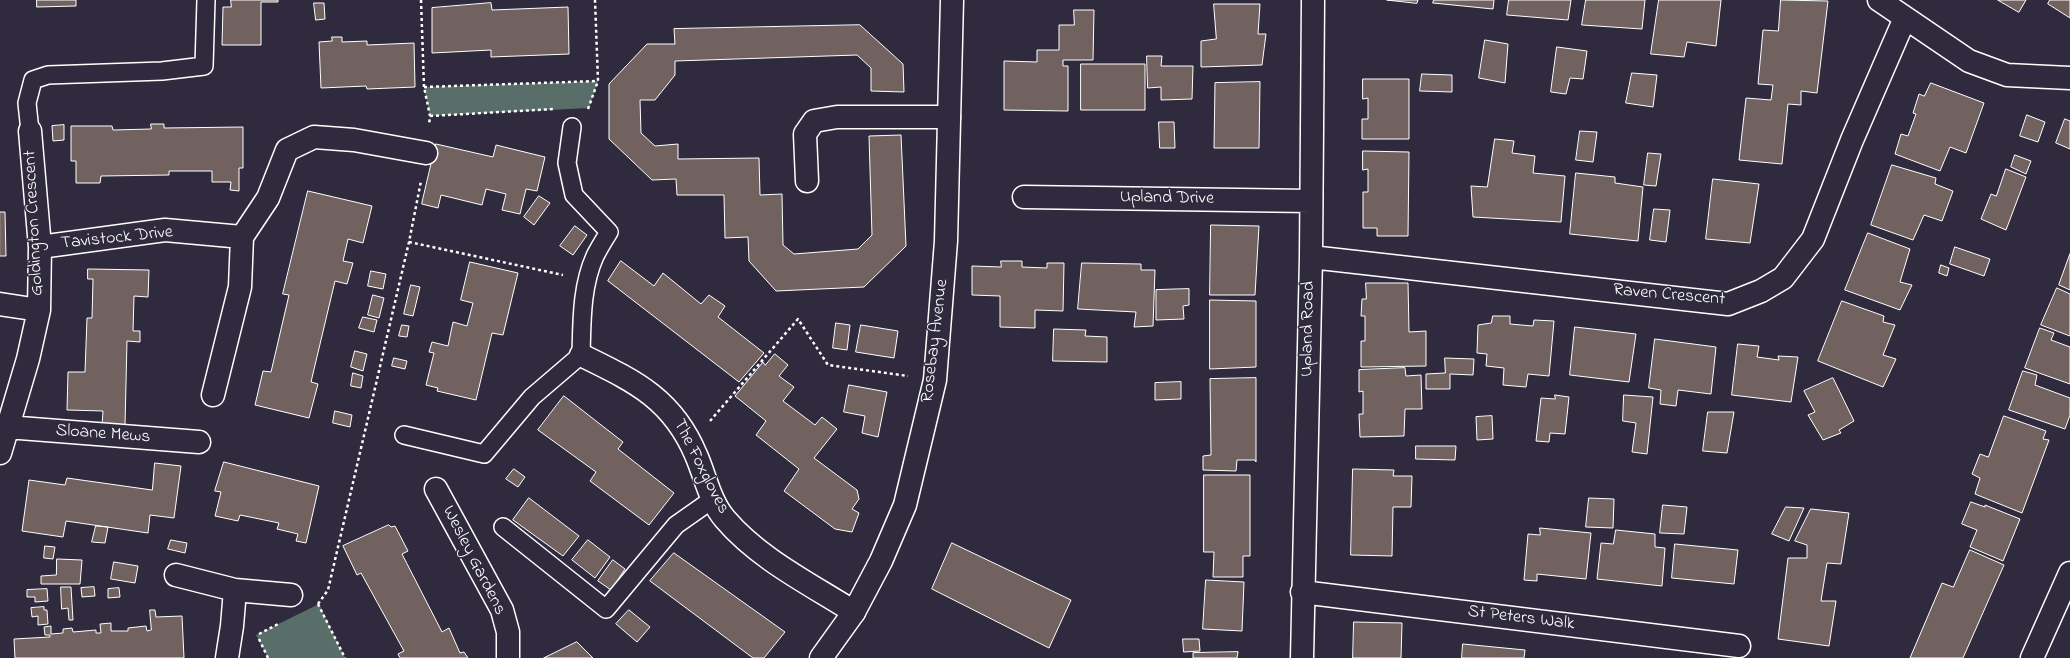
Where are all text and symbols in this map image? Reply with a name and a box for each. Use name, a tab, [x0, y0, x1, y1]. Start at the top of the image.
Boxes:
street label: Goldington Crescent	[20, 150, 50, 296]
street label: Upland Drive	[1120, 187, 1214, 211]
street label: Tavistock Drive	[60, 222, 174, 256]
street label: Rosebay Avenue	[918, 278, 954, 404]
street label: Raven Crescent	[1612, 280, 1726, 312]
street label: Upland Road	[1297, 281, 1321, 377]
street label: The Foxgloves	[667, 416, 733, 518]
street label: Sloane Mews	[55, 421, 151, 449]
street label: Wesley Gardens	[436, 503, 510, 619]
street label: St Peters Walk	[1466, 602, 1576, 636]

